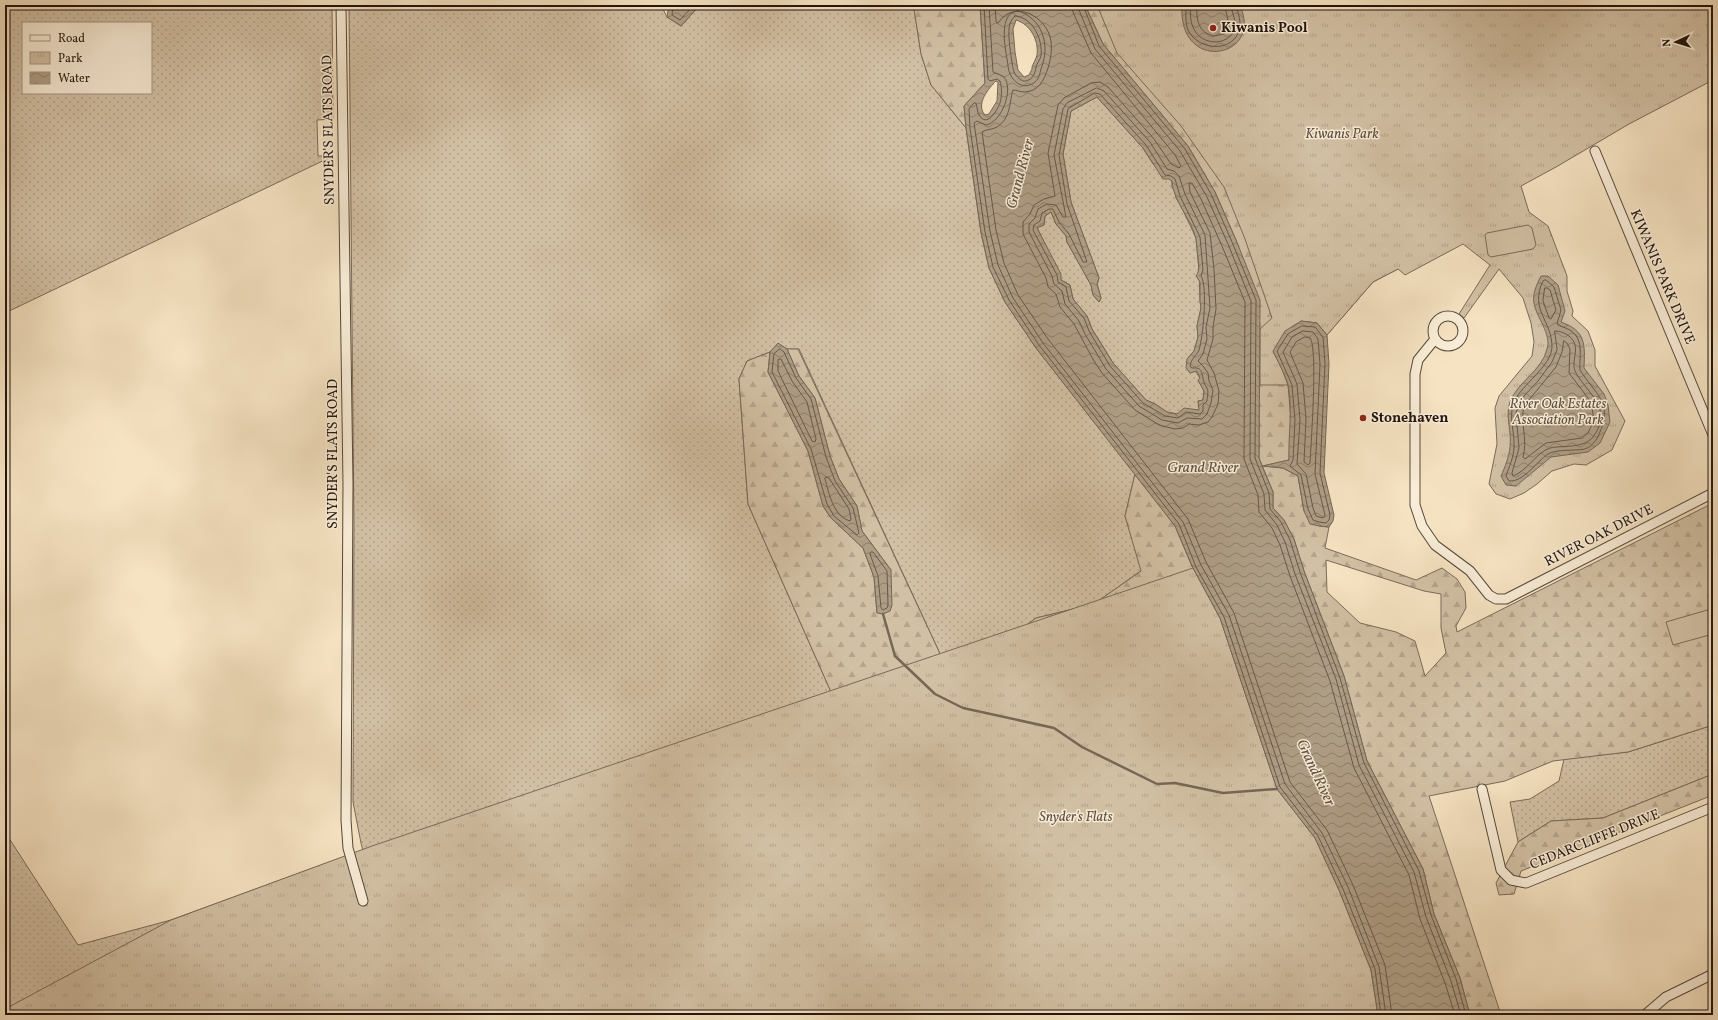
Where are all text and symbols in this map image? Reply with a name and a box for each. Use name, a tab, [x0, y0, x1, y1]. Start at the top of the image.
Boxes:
place label: Kiwanis Pool	[1221, 19, 1308, 38]
legend	[22, 22, 152, 94]
north arrow	[1656, 22, 1696, 62]
marker: Kiwanis Pool	[1208, 23, 1218, 33]
text: Road	[58, 31, 85, 47]
text: N	[1660, 38, 1675, 47]
text: Park	[58, 51, 83, 67]
street label: SNYDER'S FLATS ROAD	[318, 55, 340, 205]
text: Water	[58, 71, 90, 87]
park label: Kiwanis Park	[1305, 125, 1379, 144]
water label: Grand River	[1002, 136, 1040, 211]
street label: KIWANIS PARK DRIVE	[1625, 207, 1699, 347]
street label: SNYDER'S FLATS ROAD	[324, 379, 343, 529]
park label: River Oak Estates Association Park	[1510, 395, 1606, 430]
place label: Stonehaven	[1371, 409, 1448, 428]
marker: Stonehaven	[1358, 413, 1368, 423]
water label: Grand River	[1167, 458, 1239, 479]
street label: RIVER OAK DRIVE	[1541, 500, 1657, 572]
water label: Grand River	[1290, 736, 1340, 810]
street label: CEDARCLIFFE DRIVE	[1527, 805, 1663, 875]
park label: Snyder's Flats	[1039, 808, 1113, 827]

